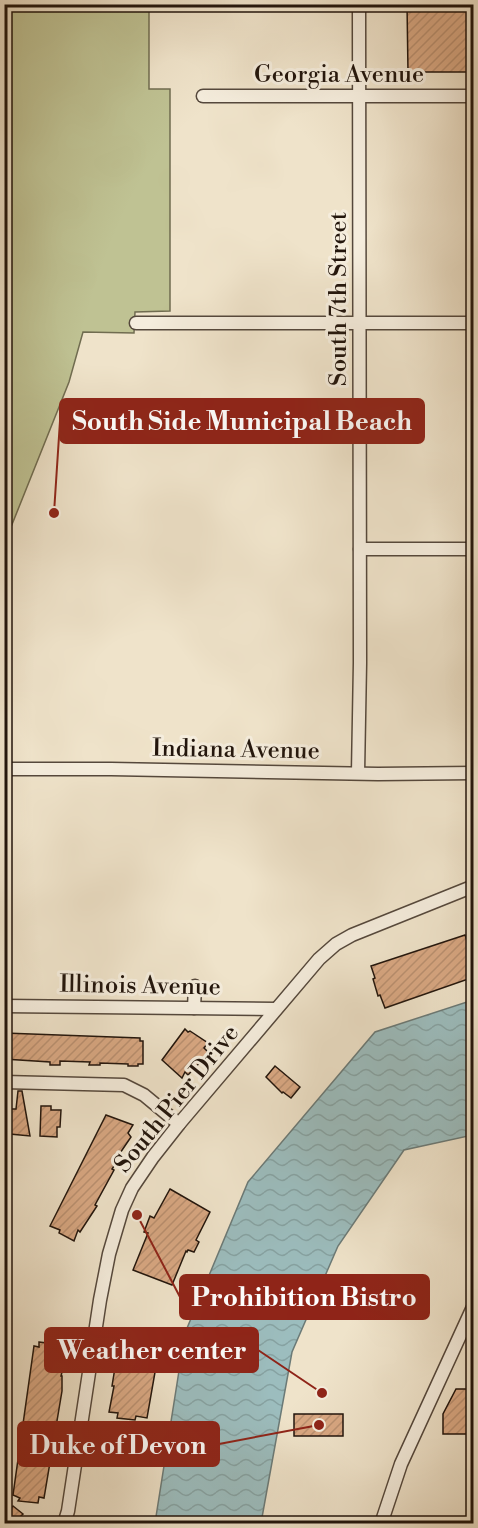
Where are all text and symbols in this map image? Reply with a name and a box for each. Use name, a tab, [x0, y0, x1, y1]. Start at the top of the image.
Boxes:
street label: Georgia Avenue	[254, 60, 424, 90]
street label: South 7th Street	[324, 211, 354, 386]
callout: South Side Municipal Beach	[60, 399, 424, 443]
text: South Side Municipal Beach	[72, 406, 412, 438]
street label: Indiana Avenue	[152, 734, 320, 766]
street label: Illinois Avenue	[59, 970, 221, 1002]
street label: South Pier Drive	[108, 1019, 246, 1179]
callout: Prohibition Bistro	[180, 1275, 429, 1319]
text: Prohibition Bistro	[191, 1282, 417, 1314]
callout: Weather center	[45, 1328, 258, 1372]
text: Weather center	[56, 1335, 247, 1367]
callout: Duke of Devon	[18, 1422, 219, 1466]
text: Duke of Devon	[29, 1430, 207, 1462]

